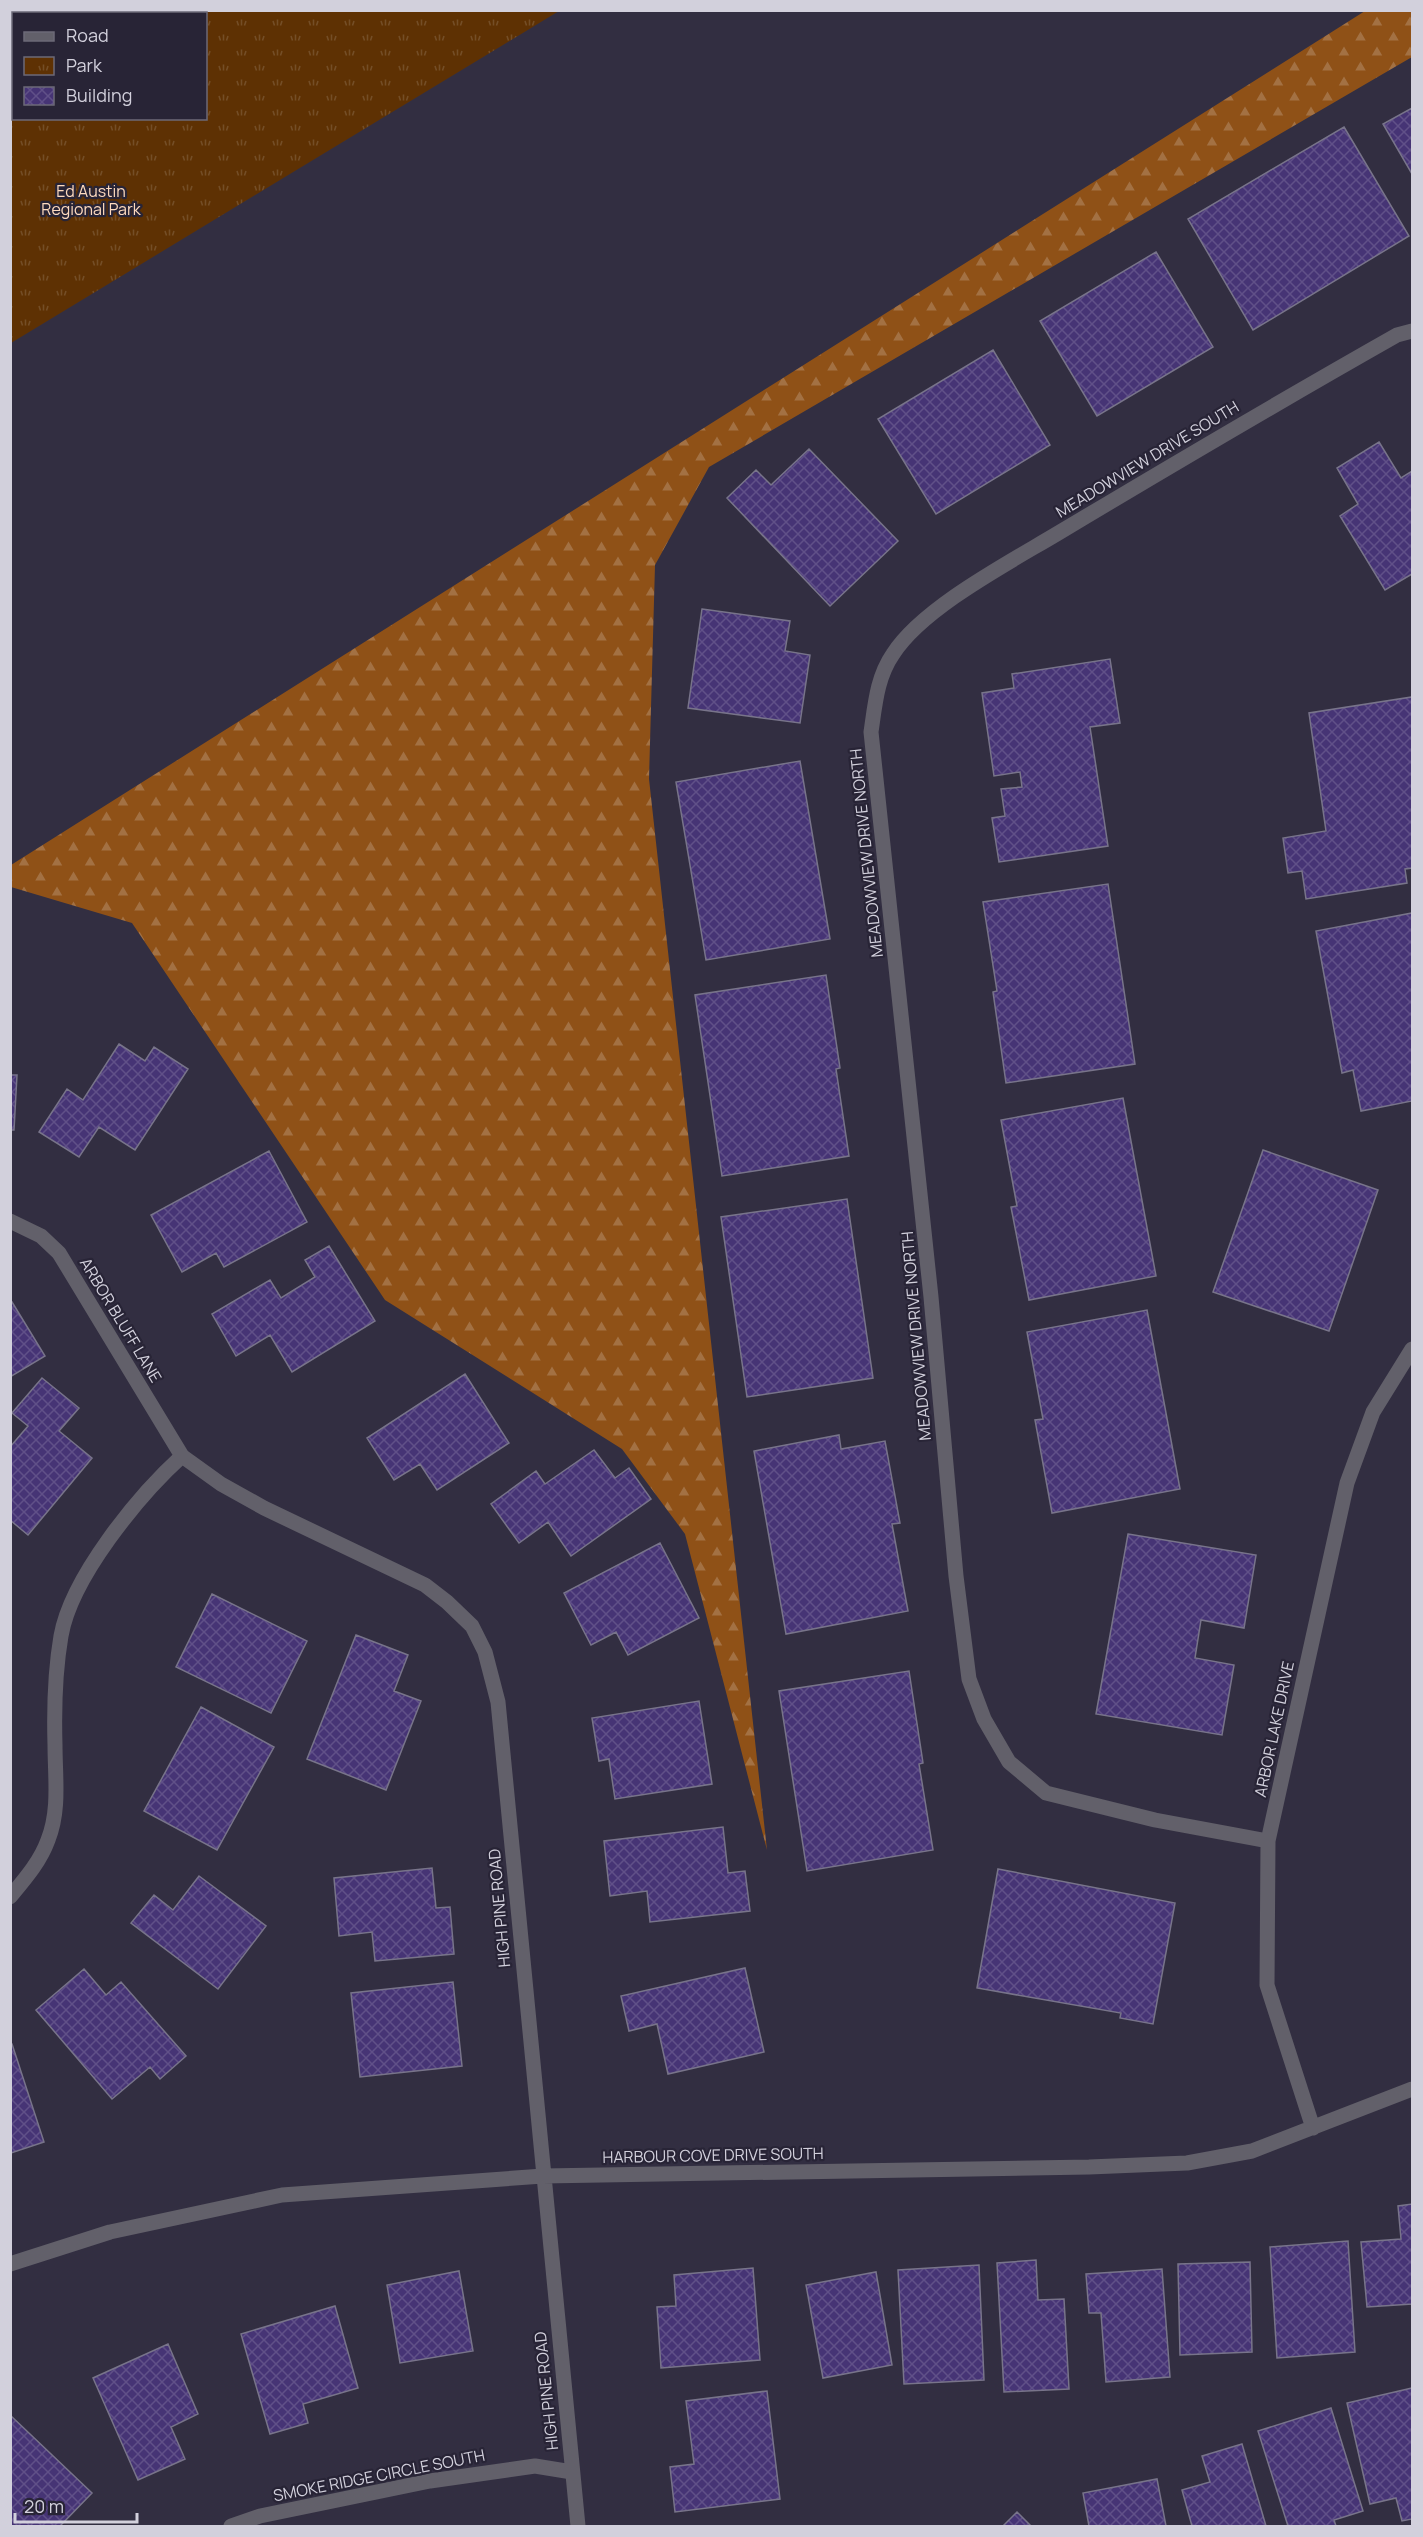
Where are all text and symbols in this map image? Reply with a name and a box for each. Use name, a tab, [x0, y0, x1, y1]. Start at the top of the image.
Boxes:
legend	[12, 12, 207, 120]
text: Road	[66, 23, 109, 47]
text: Park	[66, 53, 103, 77]
text: Building	[66, 83, 132, 107]
park label: Ed Austin Regional Park	[41, 180, 142, 220]
street label: MEADOWVIEW DRIVE SOUTH	[1051, 396, 1243, 522]
street label: MEADOWVIEW DRIVE NORTH	[844, 747, 888, 959]
street label: MEADOWVIEW DRIVE NORTH	[896, 1231, 936, 1441]
street label: ARBOR BLUFF LANE	[75, 1254, 167, 1386]
street label: ARBOR LAKE DRIVE	[1249, 1659, 1299, 1799]
street label: HIGH PINE ROAD	[483, 1848, 515, 1968]
street label: HARBOUR COVE DRIVE SOUTH	[602, 2142, 824, 2168]
street label: HIGH PINE ROAD	[529, 2330, 563, 2451]
street label: SMOKE RIDGE CIRCLE SOUTH	[271, 2444, 487, 2506]
scale bar	[15, 2486, 136, 2524]
text: 20 m	[24, 2494, 64, 2518]

